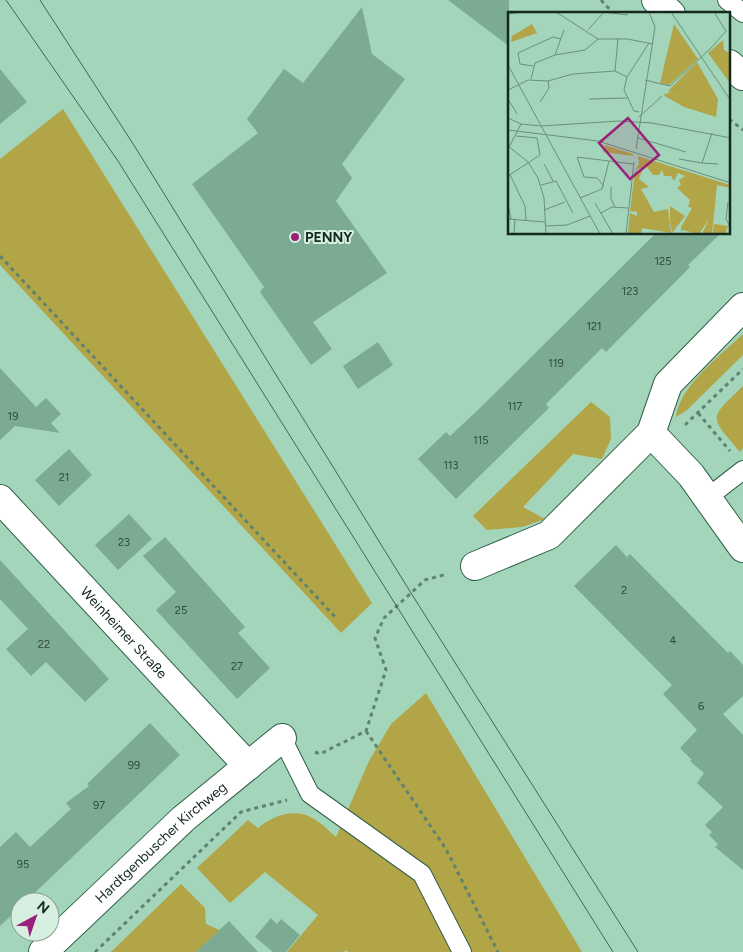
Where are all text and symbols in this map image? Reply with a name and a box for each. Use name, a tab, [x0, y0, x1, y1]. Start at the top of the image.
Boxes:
inset map	[508, 12, 730, 235]
place label: PENNY	[305, 229, 352, 246]
marker: PENNY	[289, 231, 301, 243]
house number: 125	[654, 255, 672, 268]
house number: 123	[622, 285, 638, 298]
house number: 121	[586, 320, 602, 333]
house number: 119	[548, 357, 564, 370]
house number: 117	[508, 400, 523, 413]
house number: 19	[8, 410, 18, 423]
house number: 115	[473, 434, 489, 447]
house number: 113	[443, 459, 459, 472]
house number: 21	[59, 471, 69, 484]
house number: 23	[118, 536, 130, 549]
street label: Weinheimer Straße	[77, 583, 171, 682]
house number: 2	[621, 584, 627, 597]
house number: 25	[175, 604, 187, 617]
house number: 4	[670, 634, 677, 647]
house number: 22	[38, 638, 50, 651]
house number: 27	[231, 660, 243, 673]
house number: 6	[698, 700, 704, 713]
house number: 99	[128, 759, 140, 772]
street label: Hardtgenbuscher Kirchweg	[92, 779, 230, 907]
house number: 97	[93, 799, 105, 812]
house number: 95	[17, 858, 29, 871]
north arrow	[10, 892, 60, 942]
text: N	[33, 897, 53, 917]

